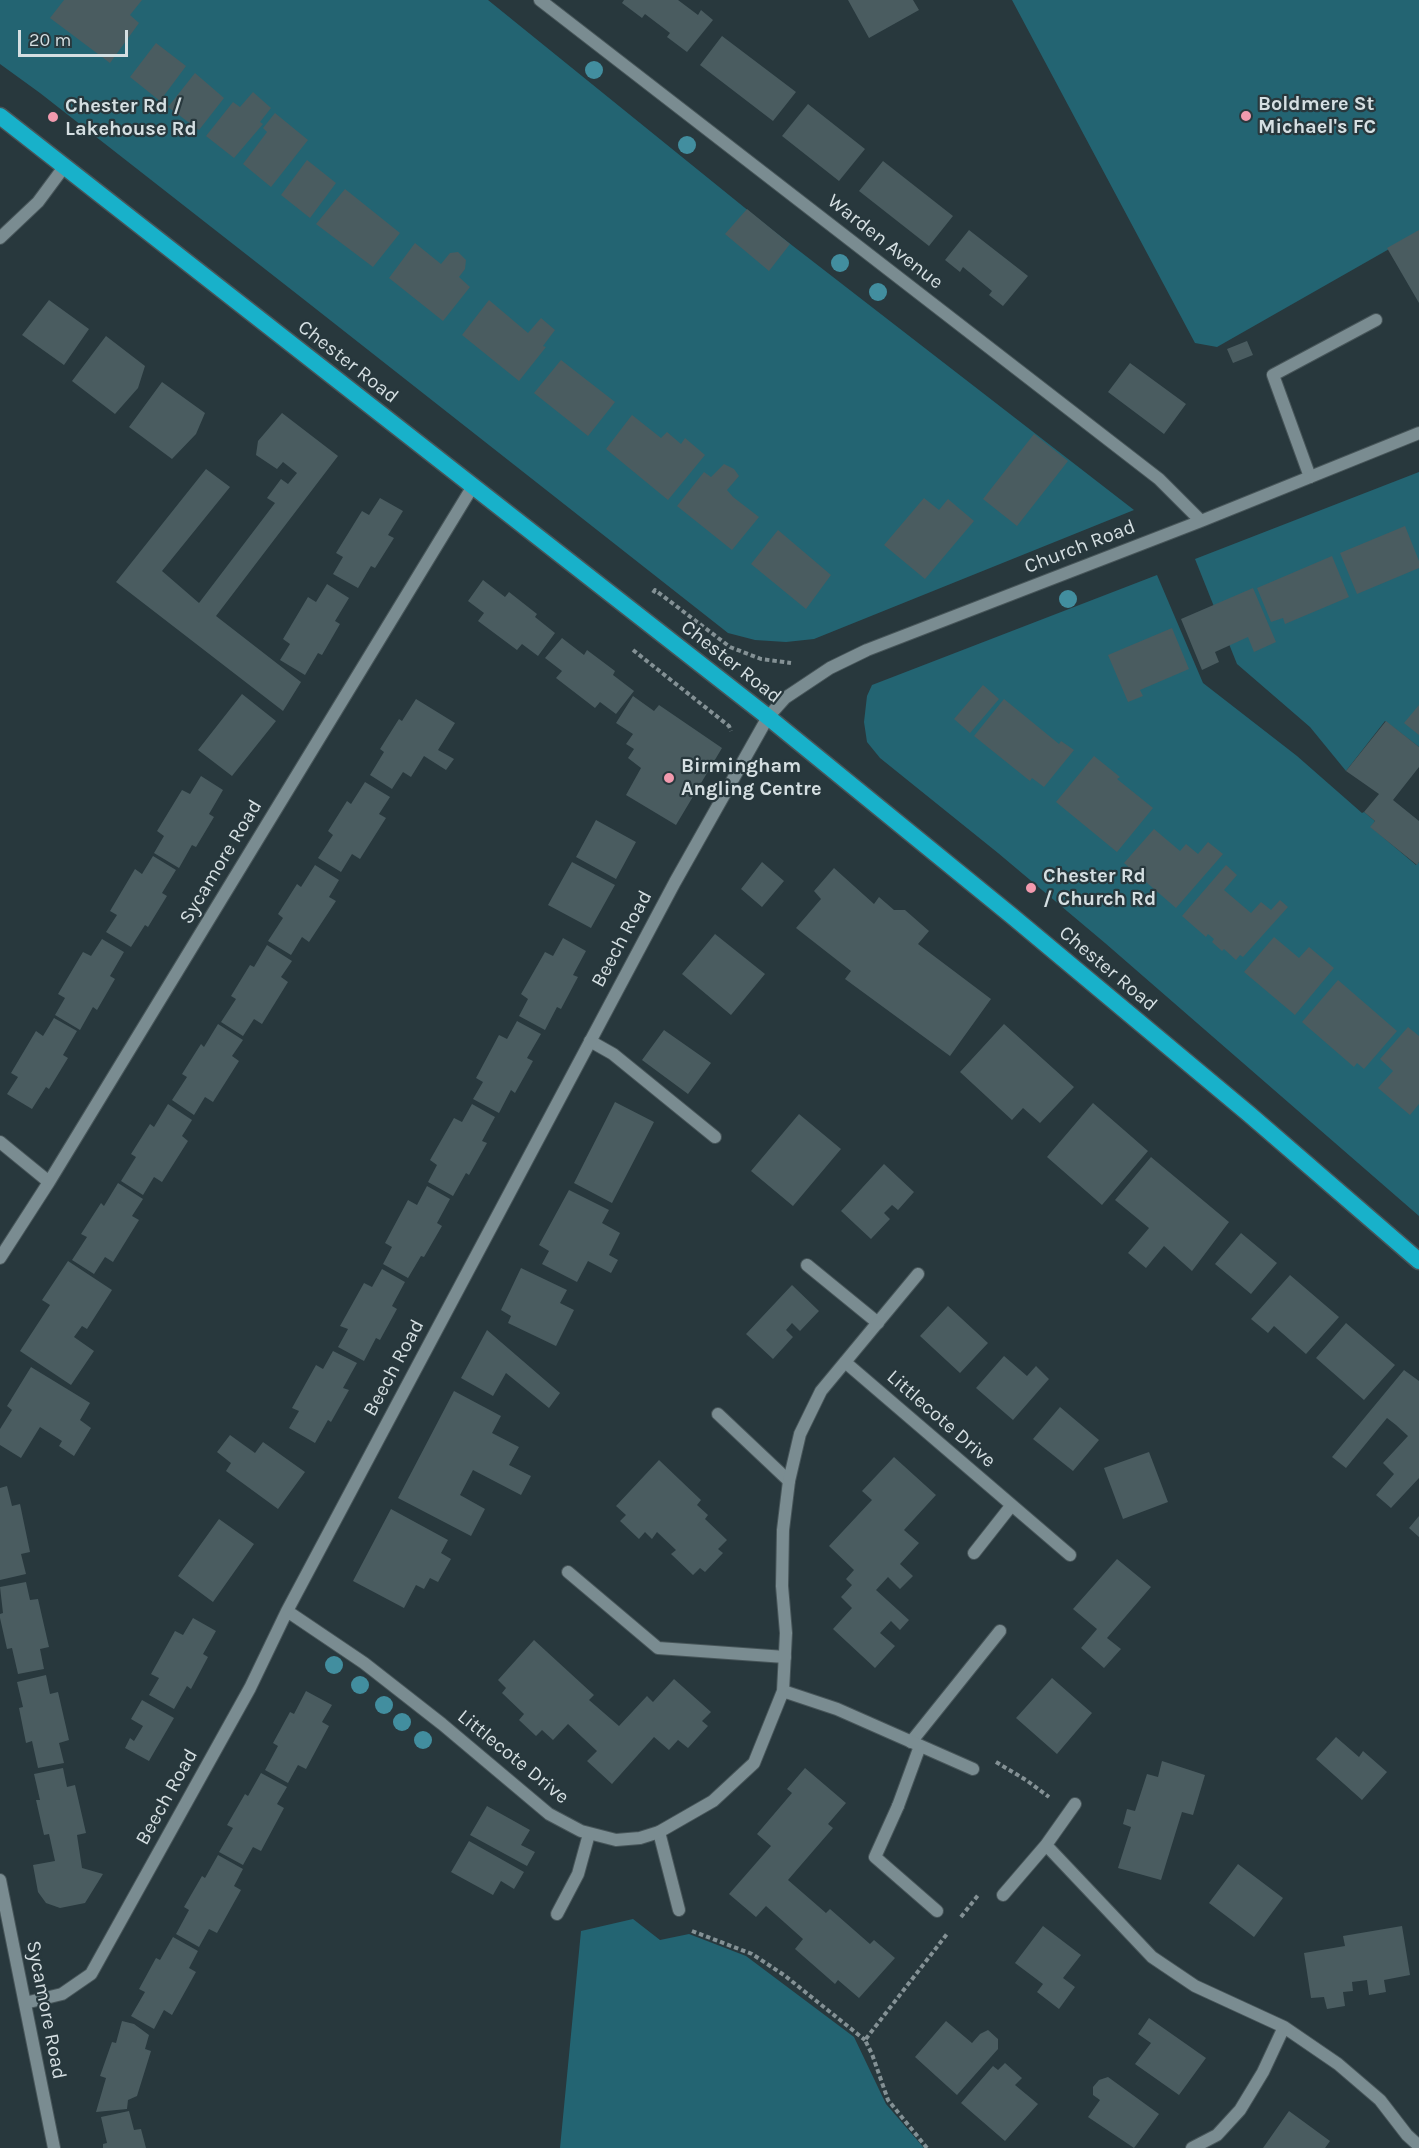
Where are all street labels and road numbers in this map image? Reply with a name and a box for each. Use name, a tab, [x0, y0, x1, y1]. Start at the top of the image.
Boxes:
street label: Warden Avenue	[822, 189, 948, 295]
street label: Chester Road	[293, 315, 403, 409]
street label: Church Road	[1021, 515, 1139, 579]
street label: Chester Road	[676, 615, 786, 709]
street label: Sycamore Road	[174, 796, 268, 928]
street label: Beech Road	[586, 887, 658, 991]
street label: Chester Road	[1054, 921, 1162, 1017]
street label: Beech Road	[358, 1316, 430, 1420]
street label: Littlecote Drive	[882, 1365, 1000, 1473]
street label: Littlecote Drive	[452, 1705, 574, 1809]
street label: Beech Road	[131, 1745, 203, 1849]
street label: Sycamore Road	[21, 1939, 71, 2081]

